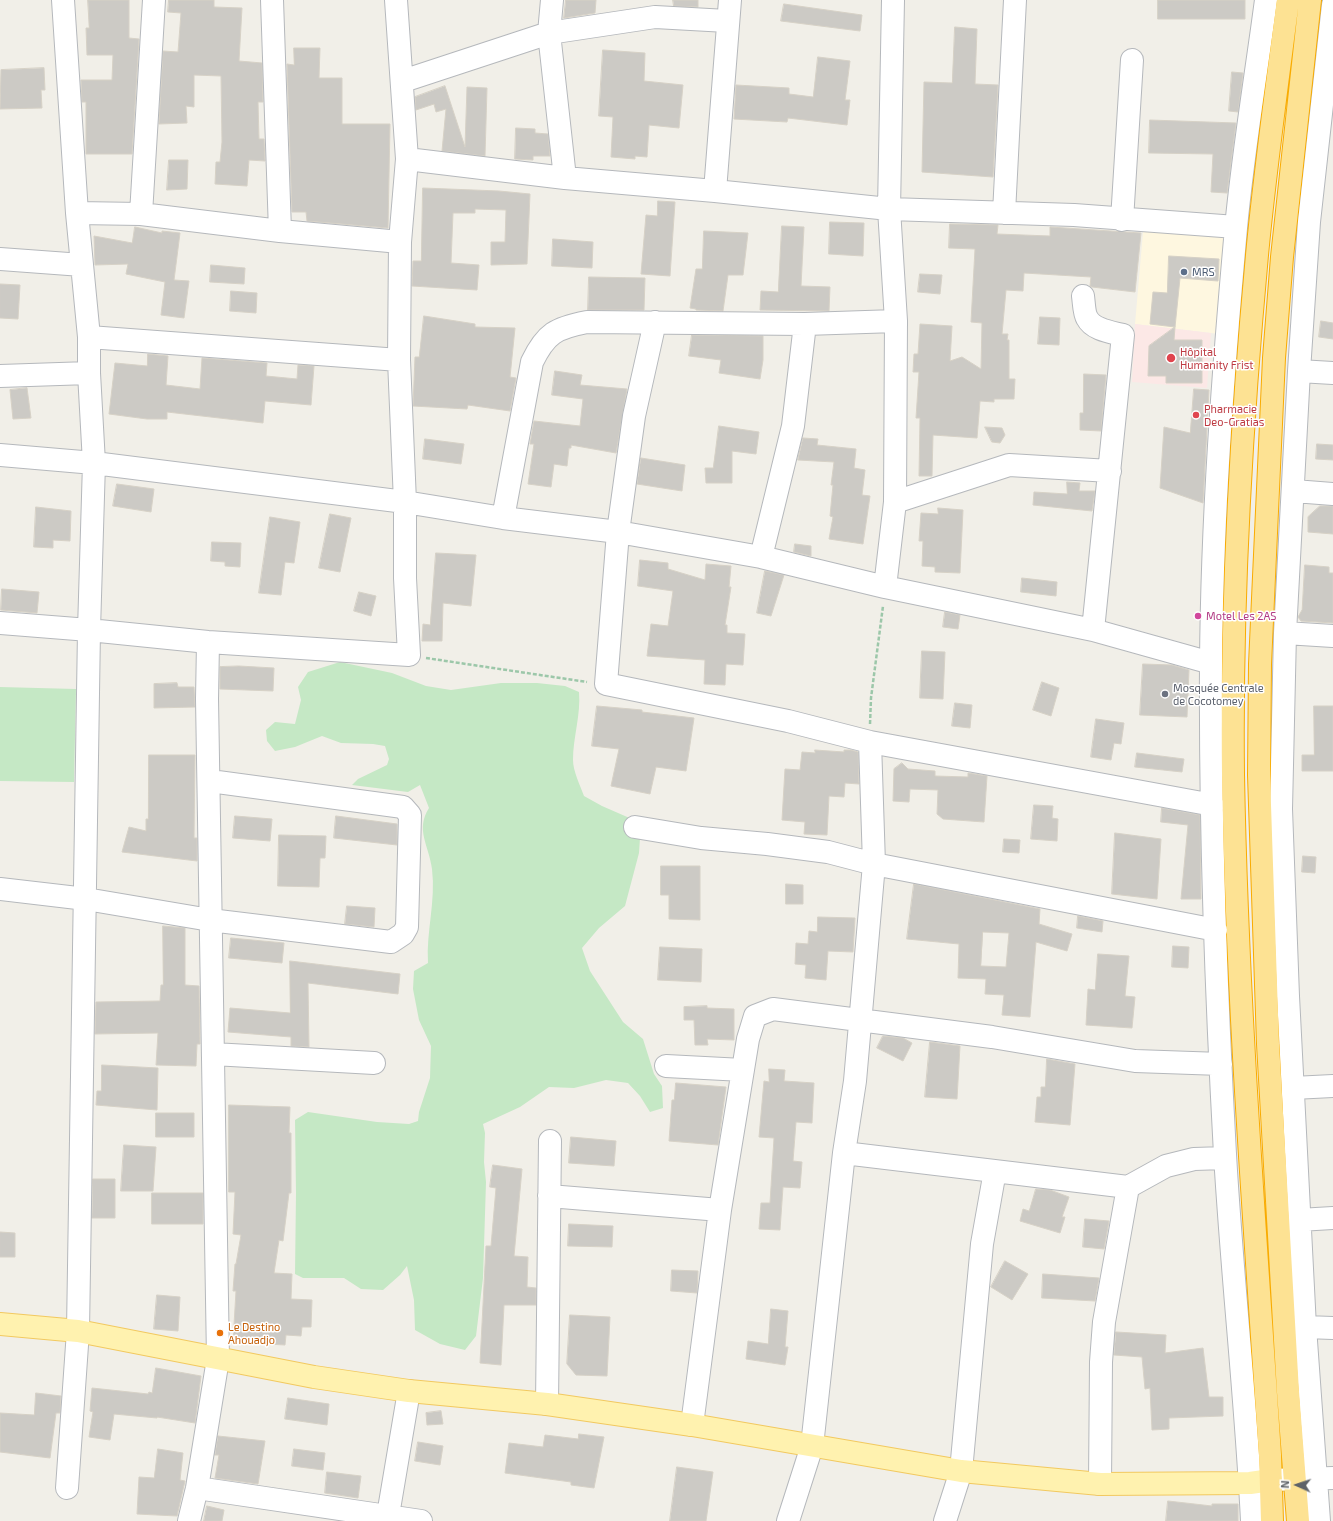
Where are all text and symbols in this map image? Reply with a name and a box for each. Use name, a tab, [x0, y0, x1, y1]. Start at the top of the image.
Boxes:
place label: MRS	[1192, 265, 1215, 279]
marker: MRS	[1179, 267, 1189, 277]
place label: Hôpital Humanity Frist	[1180, 345, 1254, 371]
marker: Hôpital Humanity Frist	[1165, 352, 1177, 364]
place label: Pharmacie Deo-Gratias	[1204, 402, 1264, 428]
marker: Pharmacie Deo-Gratias	[1191, 410, 1201, 420]
place label: Motel Les 2AS	[1206, 609, 1276, 623]
marker: Motel Les 2AS	[1193, 611, 1203, 621]
place label: Mosquée Centrale de Cocotomey	[1173, 681, 1264, 707]
marker: Mosquée Centrale de Cocotomey	[1160, 689, 1170, 699]
place label: Le Destino Ahouadjo	[228, 1320, 280, 1346]
marker: Le Destino Ahouadjo	[215, 1328, 225, 1338]
north arrow	[1277, 1465, 1317, 1505]
text: N	[1278, 1480, 1291, 1489]

